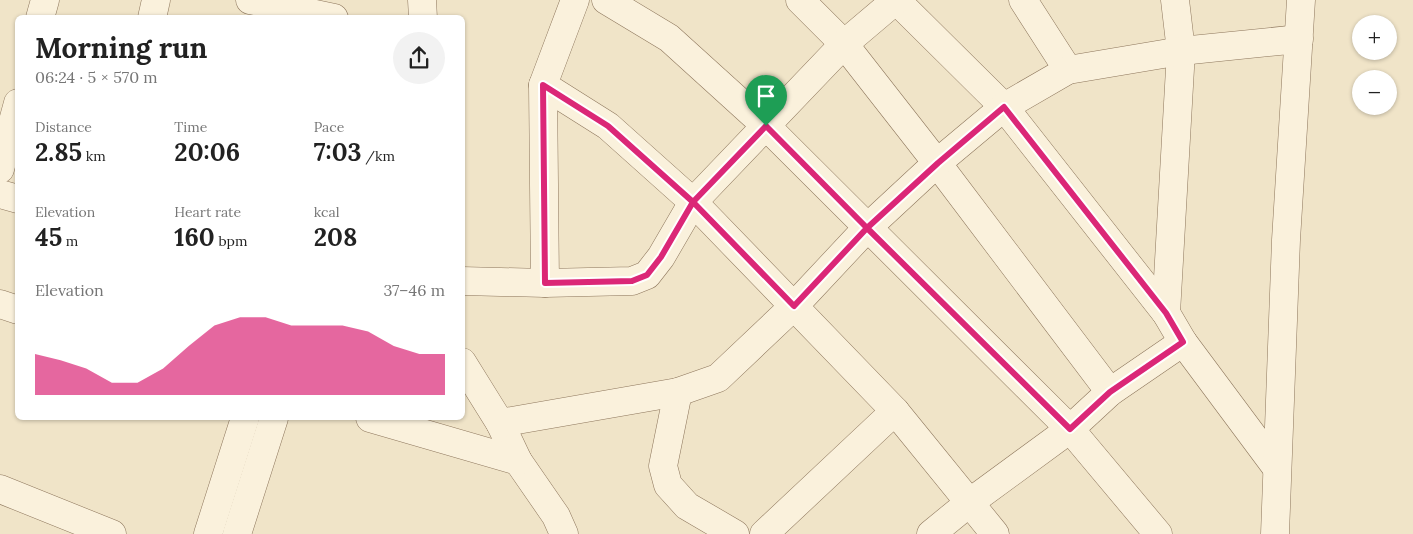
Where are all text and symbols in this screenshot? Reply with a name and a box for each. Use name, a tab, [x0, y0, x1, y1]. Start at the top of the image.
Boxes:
map controls	[1352, 15, 1397, 115]
button: +	[1352, 15, 1397, 60]
text: Morning run	[35, 30, 207, 66]
button: share	[393, 32, 445, 84]
text: 06:24 · 5 × 570 m	[35, 67, 158, 87]
button: −	[1352, 70, 1397, 115]
pin	[745, 75, 787, 126]
icon: arrive	[752, 82, 780, 110]
text: Distance	[35, 118, 92, 136]
text: Time	[174, 118, 207, 136]
text: Pace	[314, 118, 344, 136]
text: 2.85	[35, 136, 82, 168]
text: 20:06	[174, 136, 240, 168]
text: 7:03	[314, 136, 362, 168]
text: km	[82, 147, 106, 165]
text: /km	[362, 147, 395, 165]
text: Elevation	[35, 203, 95, 221]
text: Heart rate	[174, 203, 241, 221]
text: kcal	[314, 203, 340, 221]
text: 45	[35, 221, 62, 253]
text: 160	[174, 221, 215, 253]
text: 208	[314, 221, 357, 253]
text: m	[62, 232, 78, 250]
text: bpm	[215, 232, 247, 250]
text: Elevation	[35, 280, 104, 300]
text: 37–46 m	[384, 280, 445, 300]

